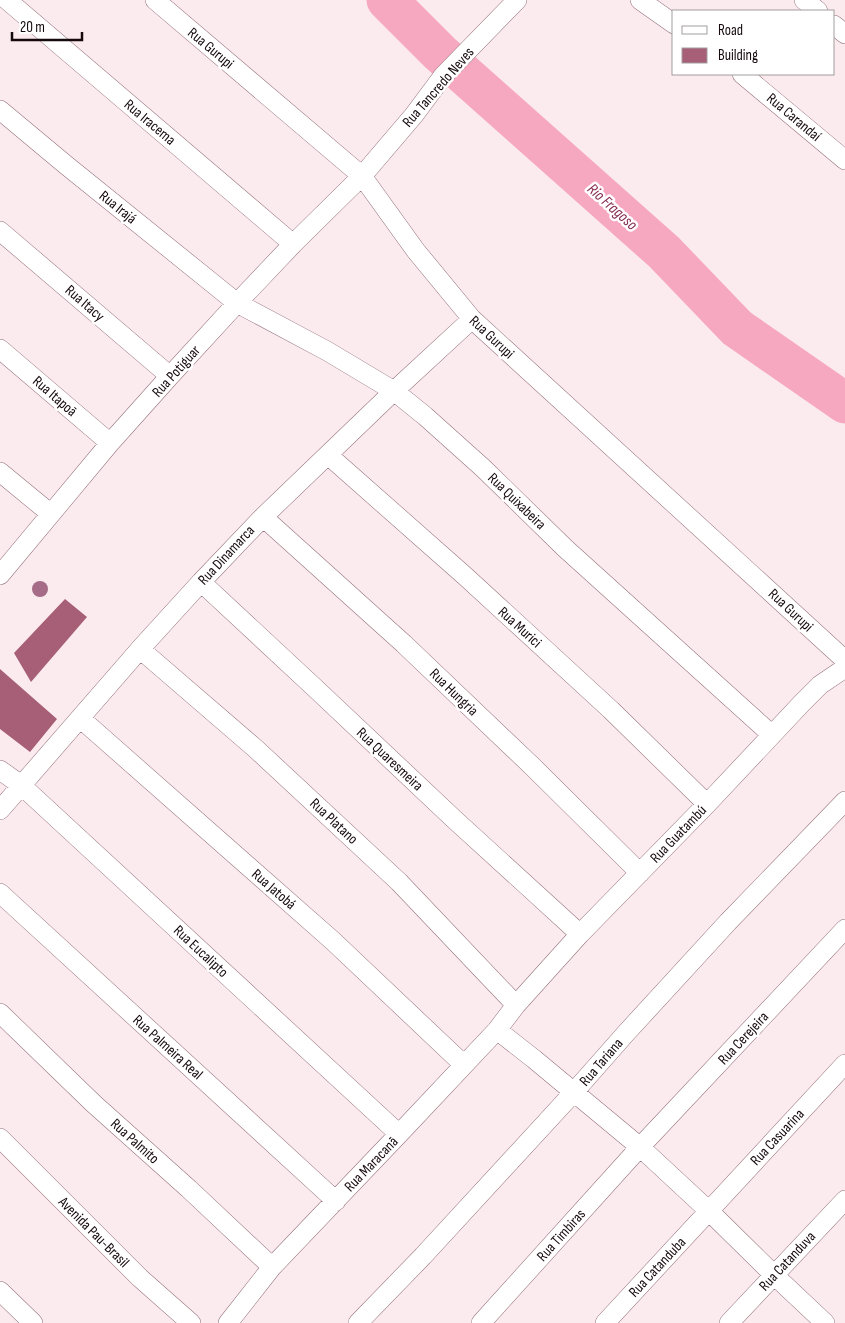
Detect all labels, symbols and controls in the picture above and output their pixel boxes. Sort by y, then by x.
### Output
scale bar [12,10,82,42]
legend [672,10,835,75]
text: 20 m [20,18,45,37]
text: Road [718,21,743,40]
street label: Rua Gurupi [184,24,238,73]
street label: Rua Tancredo Neves [398,43,478,131]
text: Building [718,46,758,65]
street label: Rua Carandaí [763,89,825,146]
street label: Rua Iracema [120,95,180,150]
water label: Rio Fragoso [583,180,641,235]
street label: Rua Irajá [95,187,140,228]
street label: Rua Itacy [61,281,109,326]
street label: Rua Gurupi [465,312,518,363]
street label: Rua Potiguar [148,341,205,401]
street label: Rua Itapoã [28,372,81,421]
street label: Rua Quixabeira [483,469,550,534]
street label: Rua Dinamarca [194,521,259,589]
street label: Rua Gurupi [764,585,817,636]
street label: Rua Murici [494,603,546,652]
street label: Rua Hungria [425,665,482,720]
street label: Rua Quaresmeira [352,724,427,795]
street label: Rua Platano [306,794,362,848]
street label: Rua Guatambú [646,801,711,867]
street label: Rua Jatobá [247,865,300,914]
street label: Rua Eucalipto [169,921,232,982]
street label: Rua Cerejeira [714,1008,773,1069]
street label: Rua Palmeira Real [129,1011,207,1084]
street label: Rua Tariana [575,1034,627,1090]
street label: Rua Casuarina [746,1105,809,1170]
street label: Rua Palmito [106,1115,163,1168]
street label: Rua Maracanã [340,1133,403,1196]
street label: Avenida Pau-Brasil [53,1192,133,1272]
street label: Rua Timbiras [533,1205,590,1266]
street label: Rua Catanduva [755,1227,820,1295]
street label: Rua Catanduba [625,1233,690,1301]

